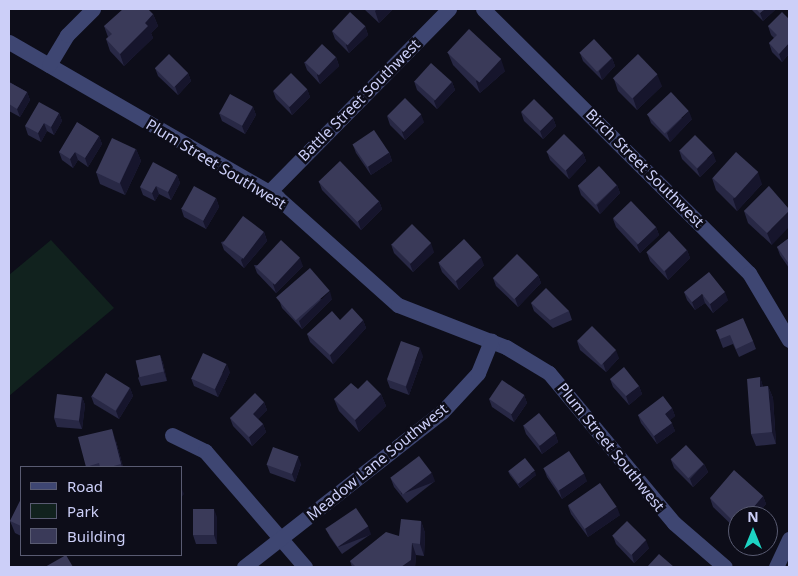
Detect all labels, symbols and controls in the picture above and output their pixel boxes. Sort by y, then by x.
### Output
street label: Battle Street Southwest [294,35,424,165]
street label: Birch Street Southwest [582,105,708,231]
street label: Plum Street Southwest [143,115,289,213]
street label: Plum Street Southwest [554,379,668,515]
street label: Meadow Lane Southwest [303,400,451,524]
legend [20,466,182,556]
text: Road [67,476,103,496]
text: Park [67,501,99,521]
north arrow [728,506,778,556]
text: N [747,507,759,526]
text: Building [67,526,125,546]

